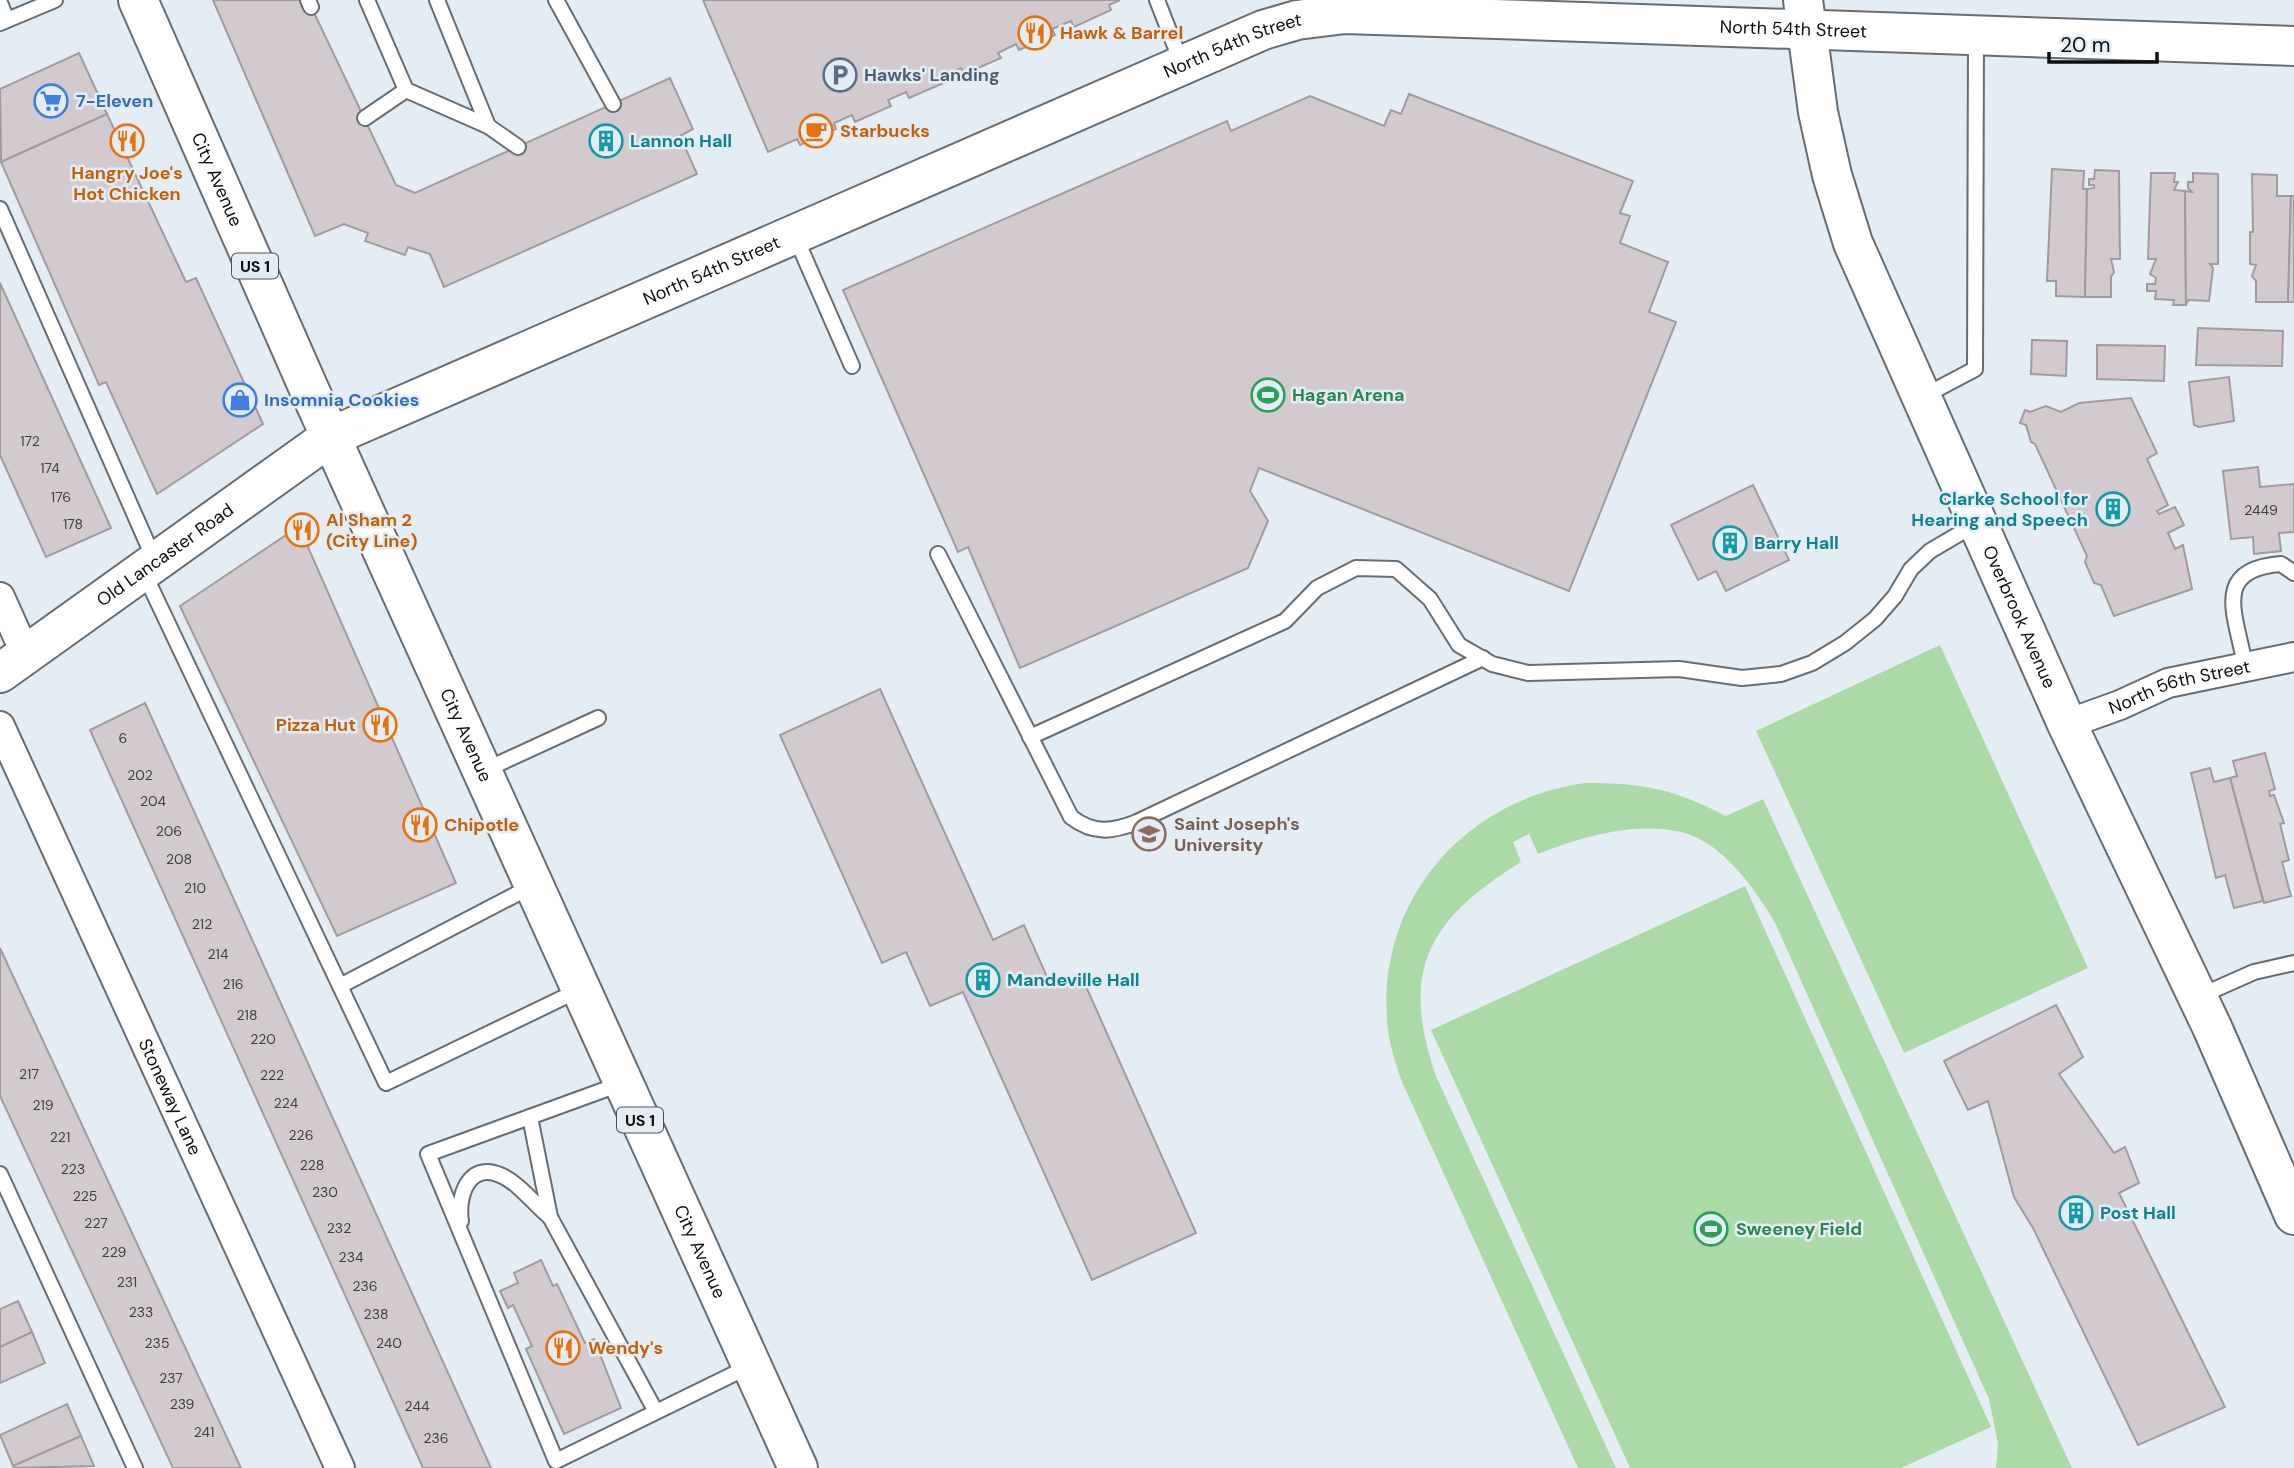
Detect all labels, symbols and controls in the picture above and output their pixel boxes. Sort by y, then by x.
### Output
street label: North 54th Street [1160,8,1303,84]
restaurant icon: Hawk & Barrel [1016,14,1054,52]
street label: North 54th Street [1719,15,1867,44]
place label: Hawk & Barrel [1060,21,1183,45]
scale bar [2049,21,2158,65]
text: 20 m [2060,31,2111,59]
parking icon: Hawks' Landing [821,56,859,94]
place label: Hawks' Landing [864,63,1000,87]
supermarket icon: 7-Eleven [32,82,70,120]
place label: 7-Eleven [76,89,153,113]
cafe icon: Starbucks [797,112,835,150]
place label: Starbucks [840,119,930,143]
restaurant icon: Hangry Joe's Hot Chicken [108,122,146,160]
building icon: Lannon Hall [587,122,625,160]
street label: City Avenue [186,129,248,230]
place label: Lannon Hall [630,129,732,153]
place label: Hangry Joe's Hot Chicken [71,161,183,206]
street label: North 54th Street [639,230,784,311]
road number: US 1 [232,254,278,278]
sports icon: Hagan Arena [1249,376,1287,414]
shop icon: Insomnia Cookies [221,381,259,419]
place label: Hagan Arena [1292,383,1404,407]
place label: Insomnia Cookies [264,388,419,412]
house number: 172 [20,432,40,450]
house number: 174 [40,459,60,477]
place label: Clarke School for Hearing and Speech [1911,487,2088,532]
house number: 176 [51,488,71,506]
building icon: Clarke School for Hearing and Speech [2094,490,2132,528]
street label: Old Lancaster Road [92,498,238,612]
house number: 2449 [2244,501,2278,519]
place label: Al Sham 2 (City Line) [326,508,418,553]
restaurant icon: Al Sham 2 (City Line) [283,511,321,549]
house number: 178 [63,515,83,533]
building icon: Barry Hall [1711,524,1749,562]
place label: Barry Hall [1754,531,1839,555]
street label: Overbrook Avenue [1977,542,2062,692]
street label: North 56th Street [2105,654,2252,720]
street label: City Avenue [434,685,498,786]
restaurant icon: Pizza Hut [361,706,399,744]
place label: Pizza Hut [276,713,356,737]
house number: 6 [119,729,127,747]
house number: 202 [127,766,153,784]
house number: 204 [140,792,166,810]
restaurant icon: Chipotle [401,806,439,844]
place label: Saint Joseph's University [1174,812,1300,857]
place label: Chipotle [444,813,519,837]
school or university icon: Saint Joseph's University [1130,815,1168,853]
house number: 206 [156,822,182,840]
house number: 208 [166,850,192,868]
house number: 210 [184,879,206,897]
house number: 212 [192,915,212,933]
house number: 214 [208,945,229,963]
building icon: Mandeville Hall [964,961,1002,999]
place label: Mandeville Hall [1007,968,1140,992]
house number: 216 [222,975,244,993]
house number: 218 [237,1006,257,1024]
house number: 220 [250,1030,276,1048]
street label: Stoneway Lane [133,1035,207,1159]
house number: 217 [19,1065,39,1083]
house number: 222 [260,1066,284,1084]
house number: 224 [274,1094,299,1112]
house number: 219 [32,1096,54,1114]
road number: US 1 [617,1108,663,1132]
house number: 226 [289,1126,313,1144]
house number: 221 [50,1128,70,1146]
house number: 228 [300,1156,324,1174]
house number: 223 [61,1160,85,1178]
house number: 230 [312,1183,338,1201]
house number: 225 [73,1187,97,1205]
building icon: Post Hall [2057,1194,2095,1232]
street label: City Avenue [668,1201,732,1302]
place label: Post Hall [2100,1201,2176,1225]
sports icon: Sweeney Field [1692,1210,1730,1248]
house number: 227 [84,1214,108,1232]
place label: Sweeney Field [1736,1217,1862,1241]
house number: 232 [327,1219,351,1237]
house number: 229 [102,1243,127,1261]
house number: 234 [339,1248,364,1266]
house number: 231 [117,1273,137,1291]
house number: 236 [352,1277,378,1295]
house number: 233 [129,1303,153,1321]
house number: 238 [364,1305,388,1323]
restaurant icon: Wendy's [544,1329,582,1367]
house number: 235 [145,1334,169,1352]
house number: 240 [376,1334,402,1352]
place label: Wendy's [588,1336,663,1360]
house number: 237 [159,1369,183,1387]
house number: 239 [170,1395,195,1413]
house number: 244 [405,1397,430,1415]
house number: 241 [194,1423,214,1441]
house number: 236 [423,1429,449,1447]

